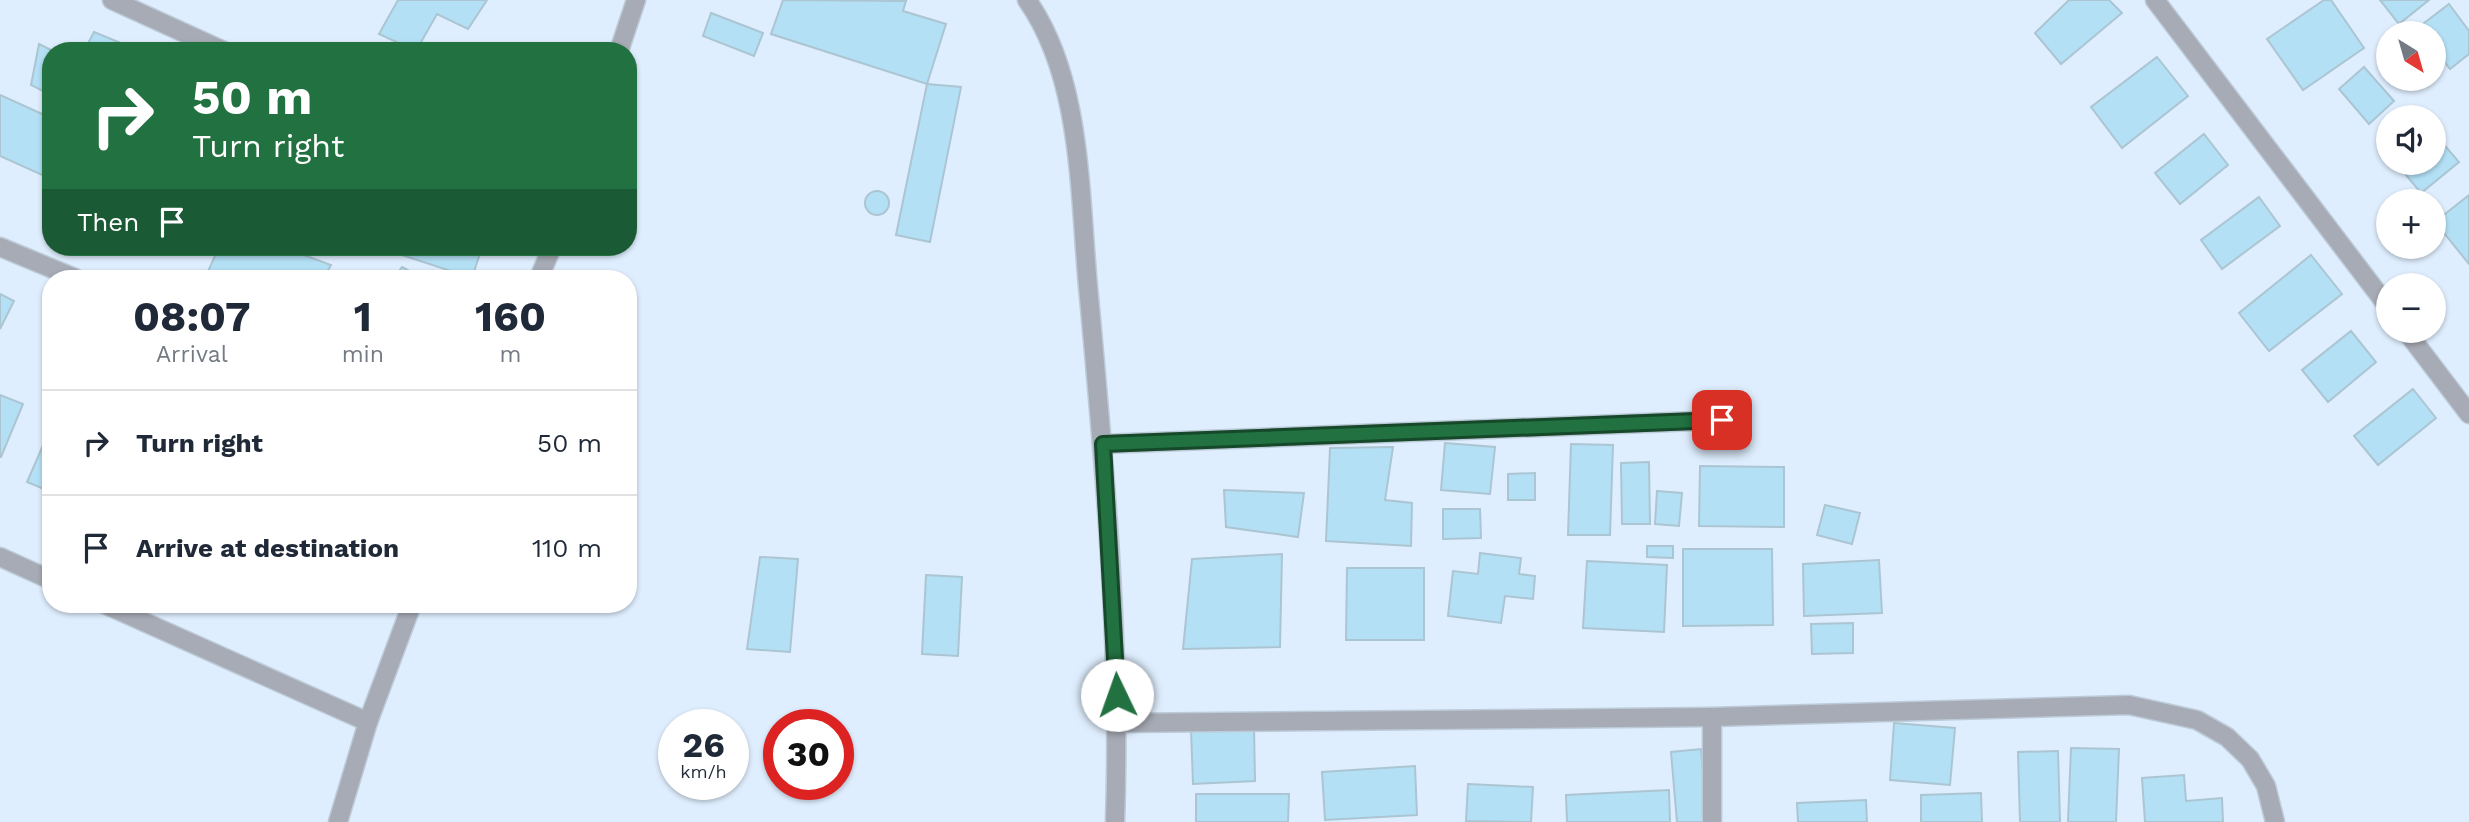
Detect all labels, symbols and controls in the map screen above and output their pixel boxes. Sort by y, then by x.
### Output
north arrow [2376,21,2446,91]
map controls [2376,21,2446,343]
text: 50 m [192,68,312,126]
icon: right [77,70,168,161]
button: sound [2376,105,2446,175]
text: Turn right [192,127,344,165]
button: + [2376,189,2446,259]
icon: arrive [153,203,191,241]
text: Then [77,207,139,237]
button: − [2376,273,2446,343]
text: 08:07 [133,292,251,341]
text: 1 [354,292,372,341]
text: 160 [475,292,546,341]
text: Arrival [156,341,228,368]
text: min [342,341,384,368]
text: m [499,341,521,368]
pin [1692,390,1752,450]
icon: arrive [1703,401,1741,439]
icon: right [77,424,115,462]
text: Turn right [136,428,263,458]
text: 50 m [537,428,602,458]
icon: arrive [77,529,115,567]
text: Arrive at destination [136,533,399,563]
text: 110 m [532,533,602,563]
position arrow [1080,658,1154,732]
speed limit sign: 30 [763,709,854,800]
text: 26 [682,724,725,766]
text: km/h [680,761,727,782]

